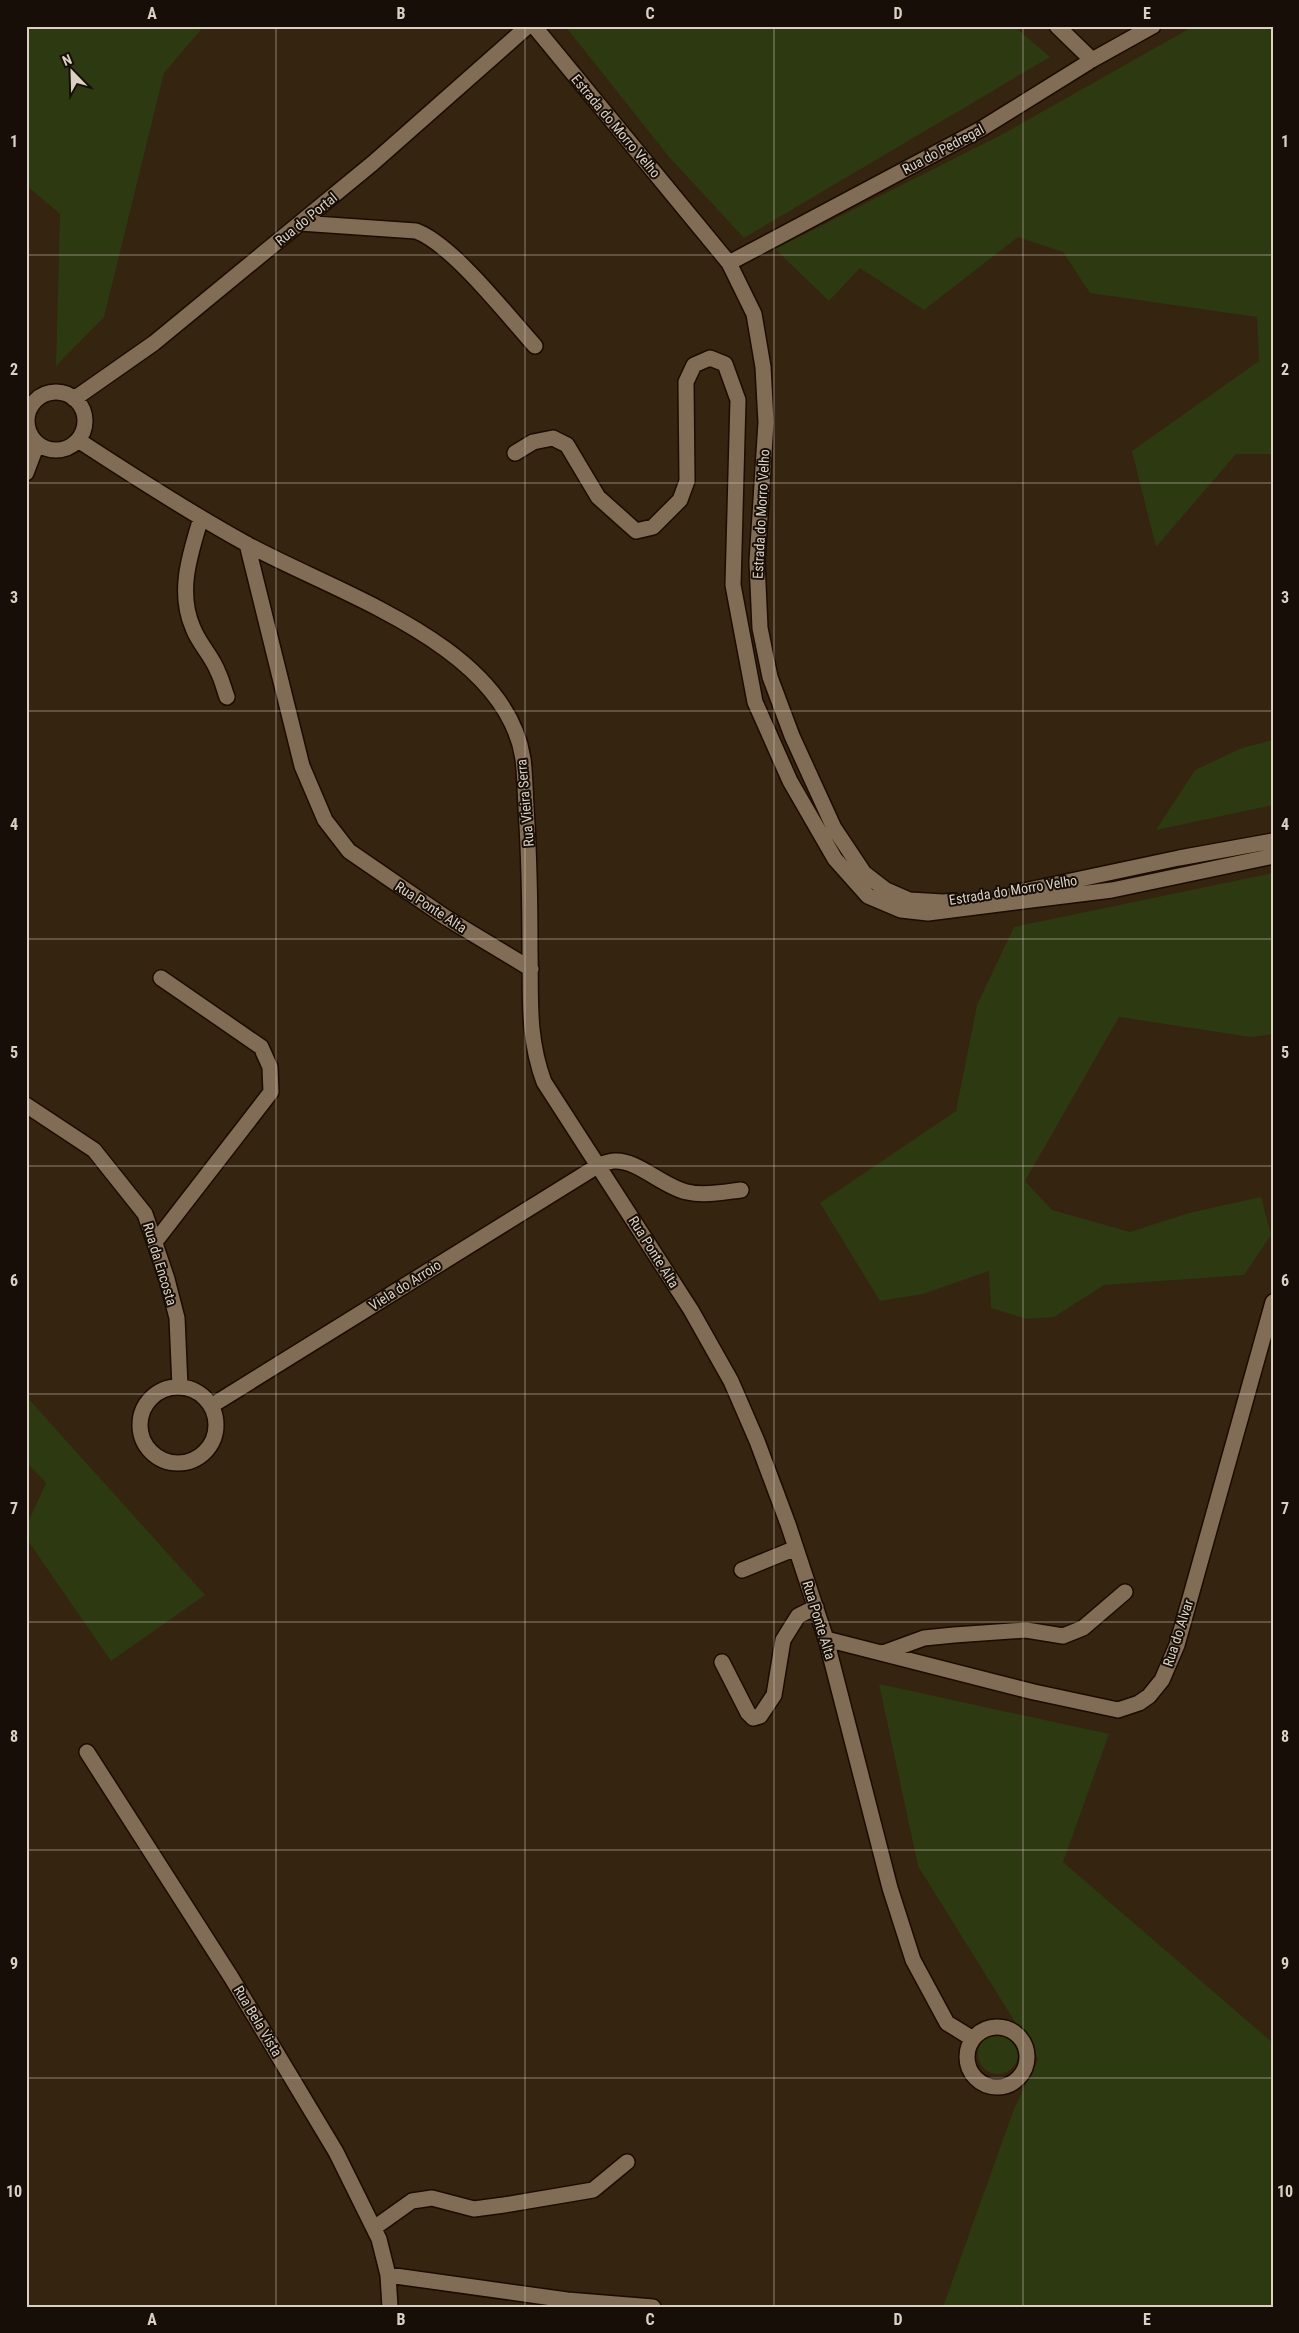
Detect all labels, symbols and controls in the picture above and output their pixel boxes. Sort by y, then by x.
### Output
text: A [147,4,157,23]
text: B [397,4,406,23]
text: C [645,4,655,23]
text: D [893,4,903,23]
text: E [1143,4,1151,23]
north arrow [48,48,98,98]
text: N [60,51,74,69]
street label: Estrada do Morro Velho [568,71,664,181]
street label: Rua do Pedregal [900,121,986,177]
text: 1 [10,132,18,151]
text: 1 [1281,132,1289,151]
street label: Rua do Portal [272,189,340,249]
text: 2 [10,360,18,379]
text: 2 [1281,360,1289,379]
street label: Estrada do Morro Velho [750,449,772,579]
text: 3 [10,588,18,607]
text: 3 [1281,588,1289,607]
street label: Rua Vieira Serra [513,759,537,847]
text: 4 [10,815,18,834]
text: 4 [1281,815,1289,834]
street label: Estrada do Morro Velho [948,872,1078,908]
street label: Rua Ponte Alta [392,878,470,936]
text: 5 [10,1043,18,1062]
text: 5 [1281,1043,1289,1062]
street label: Rua Ponte Alta [626,1213,682,1291]
street label: Rua da Encosta [140,1221,180,1307]
street label: Viela do Arroio [366,1257,444,1313]
text: 6 [10,1271,18,1290]
text: 6 [1281,1271,1289,1290]
text: 7 [10,1499,18,1518]
text: 7 [1281,1499,1289,1518]
street label: Rua Ponte Alta [799,1579,839,1661]
street label: Rua do Alvar [1160,1598,1196,1668]
text: 8 [10,1727,18,1746]
text: 8 [1281,1727,1289,1746]
text: 9 [10,1954,18,1973]
text: 9 [1281,1954,1289,1973]
street label: Rua Bela Vista [231,1983,285,2059]
text: 10 [6,2182,22,2201]
text: 10 [1277,2182,1293,2201]
text: A [147,2310,157,2329]
text: B [397,2310,406,2329]
text: C [645,2310,655,2329]
text: D [893,2310,903,2329]
text: E [1143,2310,1151,2329]

